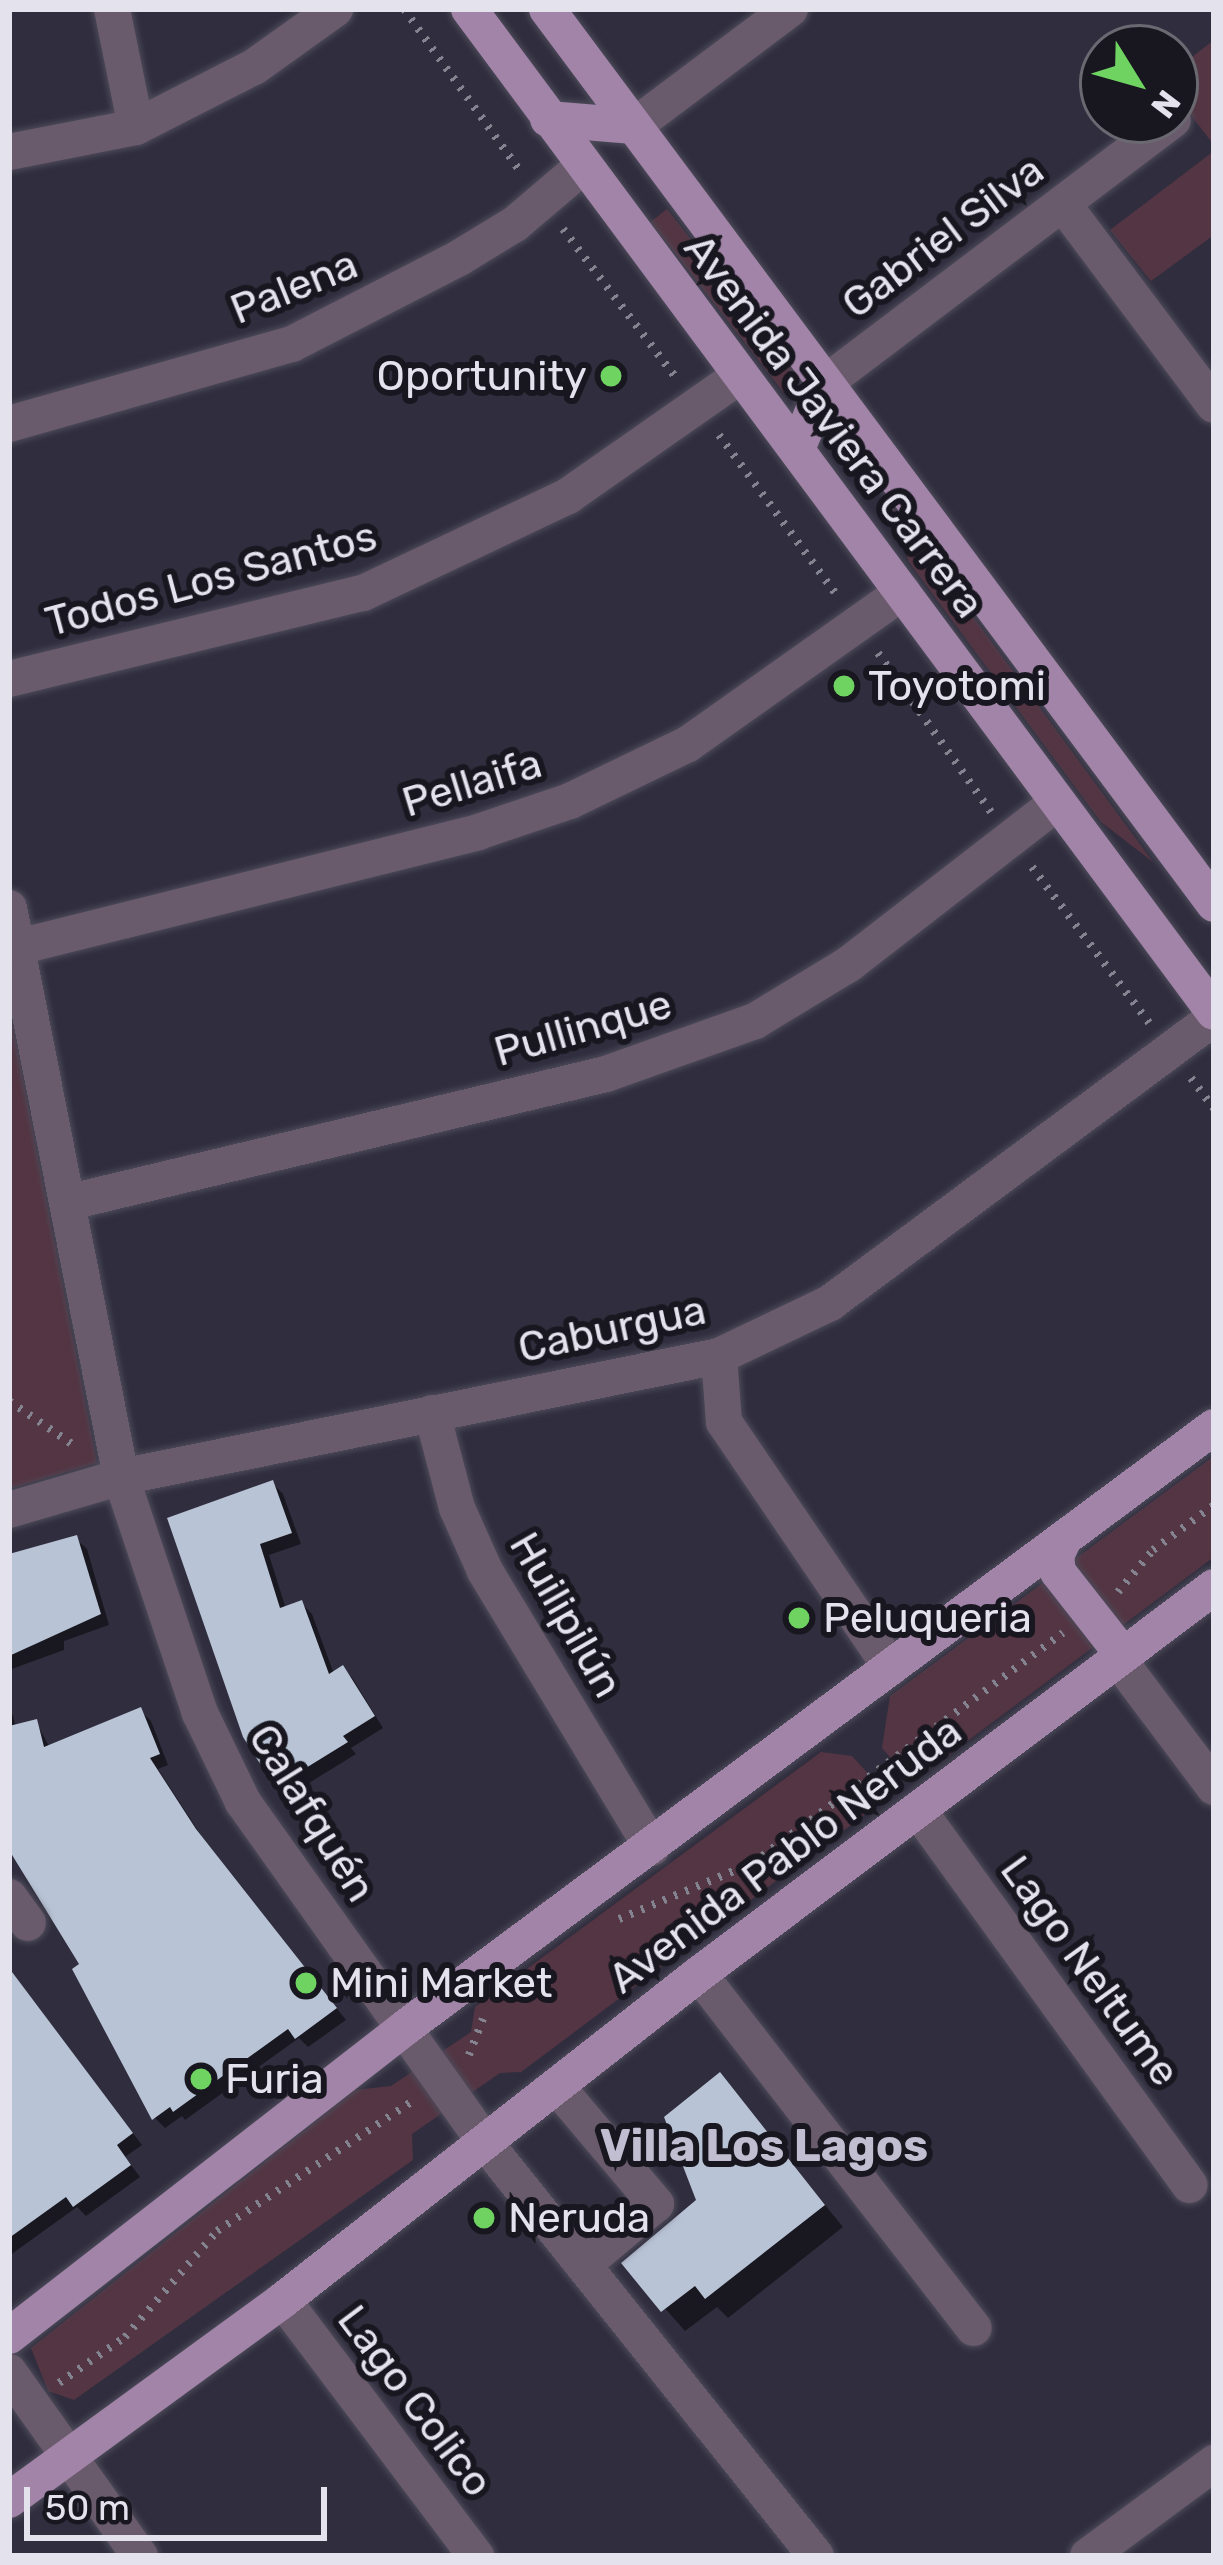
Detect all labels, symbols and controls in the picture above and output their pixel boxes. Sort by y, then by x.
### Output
north arrow [1079,24,1199,144]
text: N [1143,83,1188,125]
street label: Gabriel Silva [832,145,1054,329]
street label: Avenida Javiera Carrera [673,224,995,628]
street label: Palena [223,239,365,335]
place label: Oportunity [377,351,587,401]
marker: Oportunity [598,363,624,389]
street label: Todos Los Santos [40,511,382,647]
place label: Toyotomi [868,661,1046,711]
marker: Toyotomi [831,673,857,699]
street label: Pellaifa [396,738,548,828]
street label: Pullinque [489,979,677,1077]
street label: Caburgua [514,1285,710,1373]
street label: Huilipilún [499,1524,633,1706]
place label: Peluqueria [823,1593,1032,1643]
marker: Peluqueria [786,1605,812,1631]
street label: Avenida Pablo Neruda [599,1706,971,2004]
street label: Calafquén [238,1715,386,1911]
street label: Lago Neltume [990,1846,1190,2096]
place label: Mini Market [330,1958,552,2008]
marker: Mini Market [293,1970,319,1996]
place label: Furia [225,2054,324,2104]
marker: Furia [188,2066,214,2092]
district label: Villa Los Lagos [600,2119,928,2173]
place label: Neruda [508,2193,650,2243]
marker: Neruda [471,2205,497,2231]
street label: Lago Colico [327,2296,503,2506]
scale bar [30,2463,333,2537]
text: 50 m [45,2486,130,2529]

